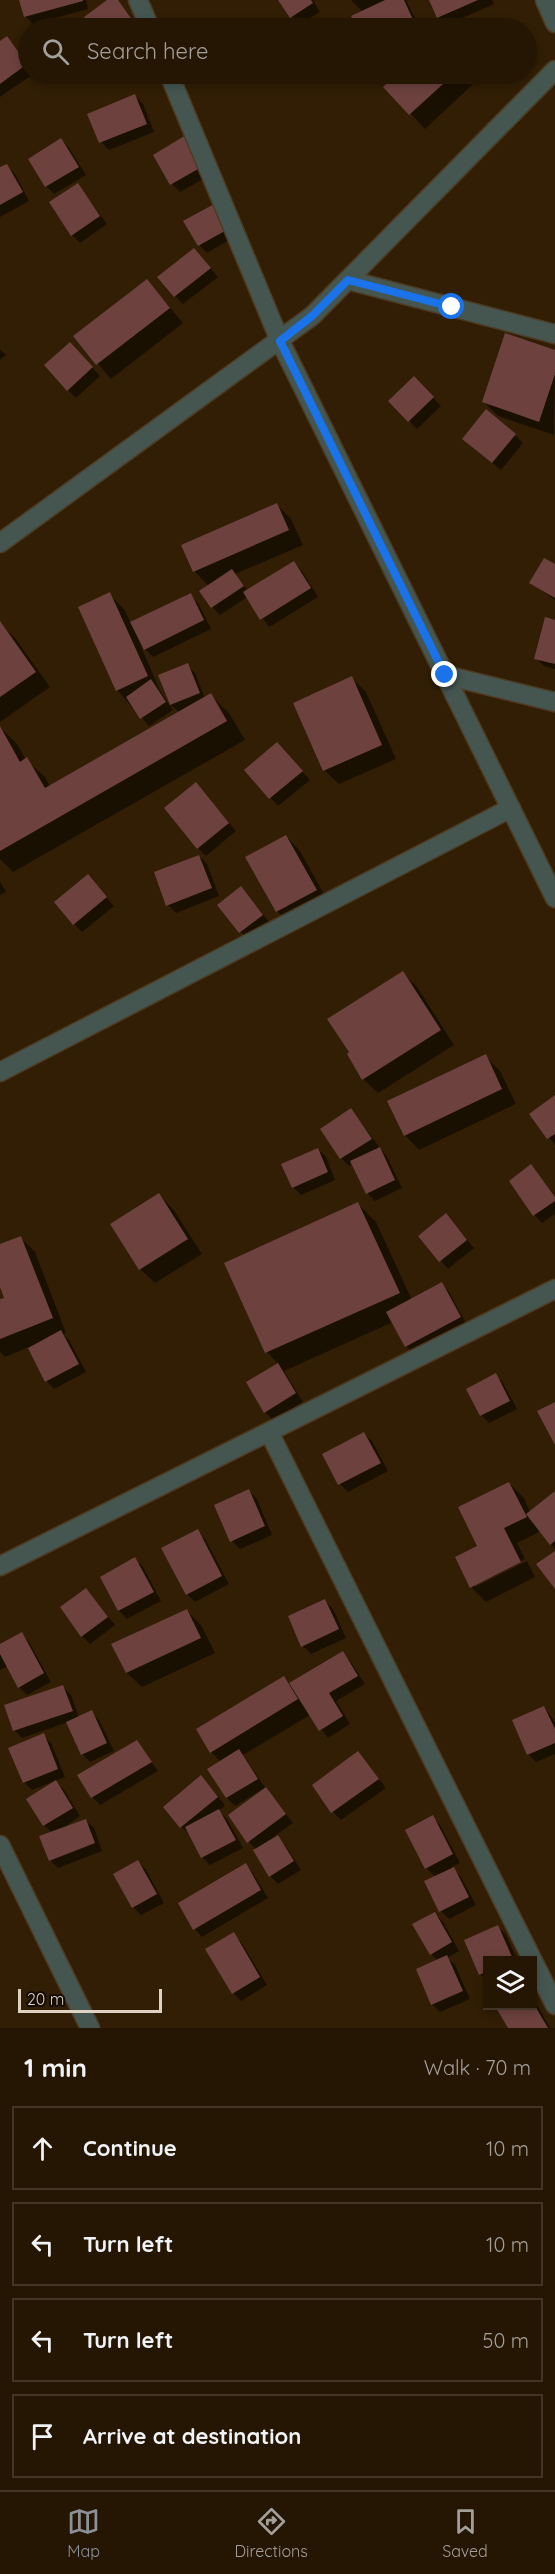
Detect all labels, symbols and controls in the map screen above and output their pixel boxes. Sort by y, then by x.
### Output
search box [18,18,537,84]
icon: search [39,35,72,68]
text: Search here [87,37,208,65]
route start [438,293,464,319]
route end [431,661,457,687]
map controls [483,1956,537,2010]
button: layers [483,1956,537,2010]
scale bar [18,1986,162,2014]
text: 20 m [27,1989,64,2009]
text: 1 min [24,2051,87,2084]
text: Walk · 70 m [424,2055,531,2080]
icon: ahead [26,2132,59,2165]
text: Continue [83,2134,177,2162]
text: 10 m [486,2136,529,2161]
icon: left [26,2228,59,2261]
text: Turn left [83,2230,173,2258]
text: 10 m [486,2232,529,2257]
icon: left [26,2324,59,2357]
text: Turn left [83,2326,173,2354]
text: 50 m [483,2328,529,2353]
icon: arrive [26,2420,59,2453]
text: Arrive at destination [83,2422,301,2450]
tab: Map [67,2505,100,2561]
tab: Directions [235,2505,308,2561]
tab: Saved [442,2505,488,2561]

